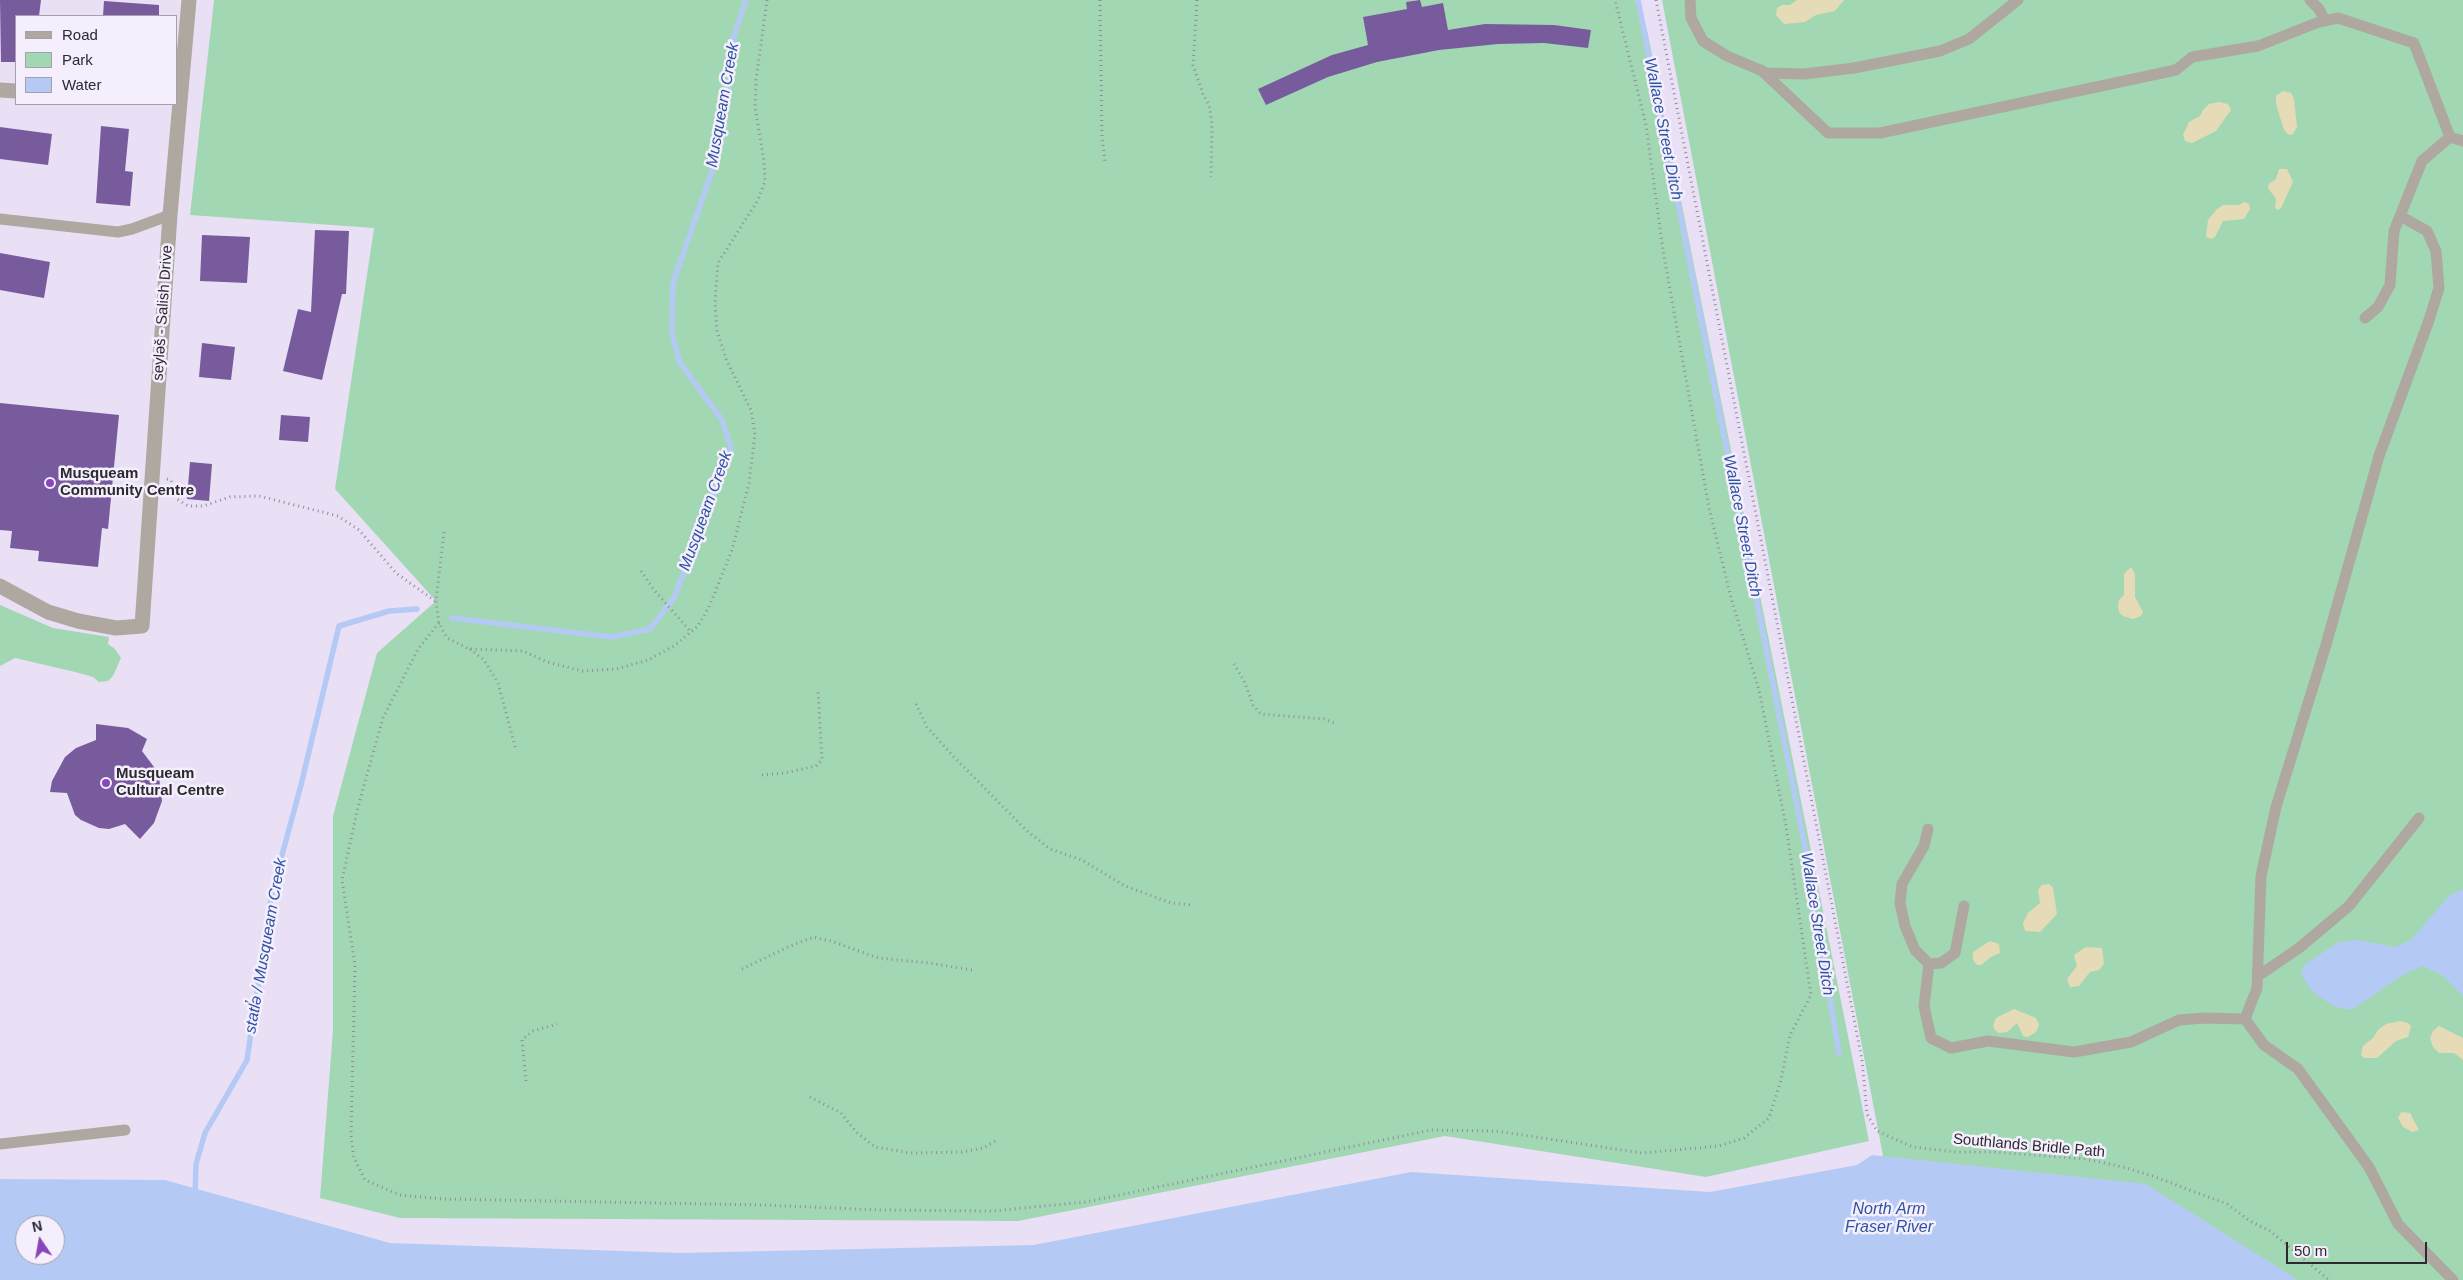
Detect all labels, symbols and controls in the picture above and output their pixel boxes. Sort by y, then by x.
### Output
legend [15,15,178,105]
text: Road [62,26,98,43]
water label: Musqueam Creek [703,41,743,169]
text: Park [62,51,93,68]
water label: Wallace Street Ditch [1640,56,1686,202]
text: Water [62,76,101,93]
street label: seyləš - Salish Drive [149,245,177,381]
water label: Musqueam Creek [675,448,737,574]
water label: Wallace Street Ditch [1719,453,1765,599]
place label: Musqueam Community Centre [60,465,194,500]
marker: Musqueam Community Centre [44,477,56,489]
place label: Musqueam Cultural Centre [116,765,224,800]
marker: Musqueam Cultural Centre [100,777,112,789]
water label: Wallace Street Ditch [1796,851,1838,997]
water label: statl̕ə / Musqueam Creek [241,857,291,1035]
street label: Southlands Bridle Path [1952,1130,2106,1162]
water label: North Arm Fraser River [1845,1200,1933,1238]
north arrow [15,1215,65,1265]
text: N [30,1217,44,1235]
scale bar [2288,1232,2429,1264]
text: 50 m [2294,1242,2327,1259]

